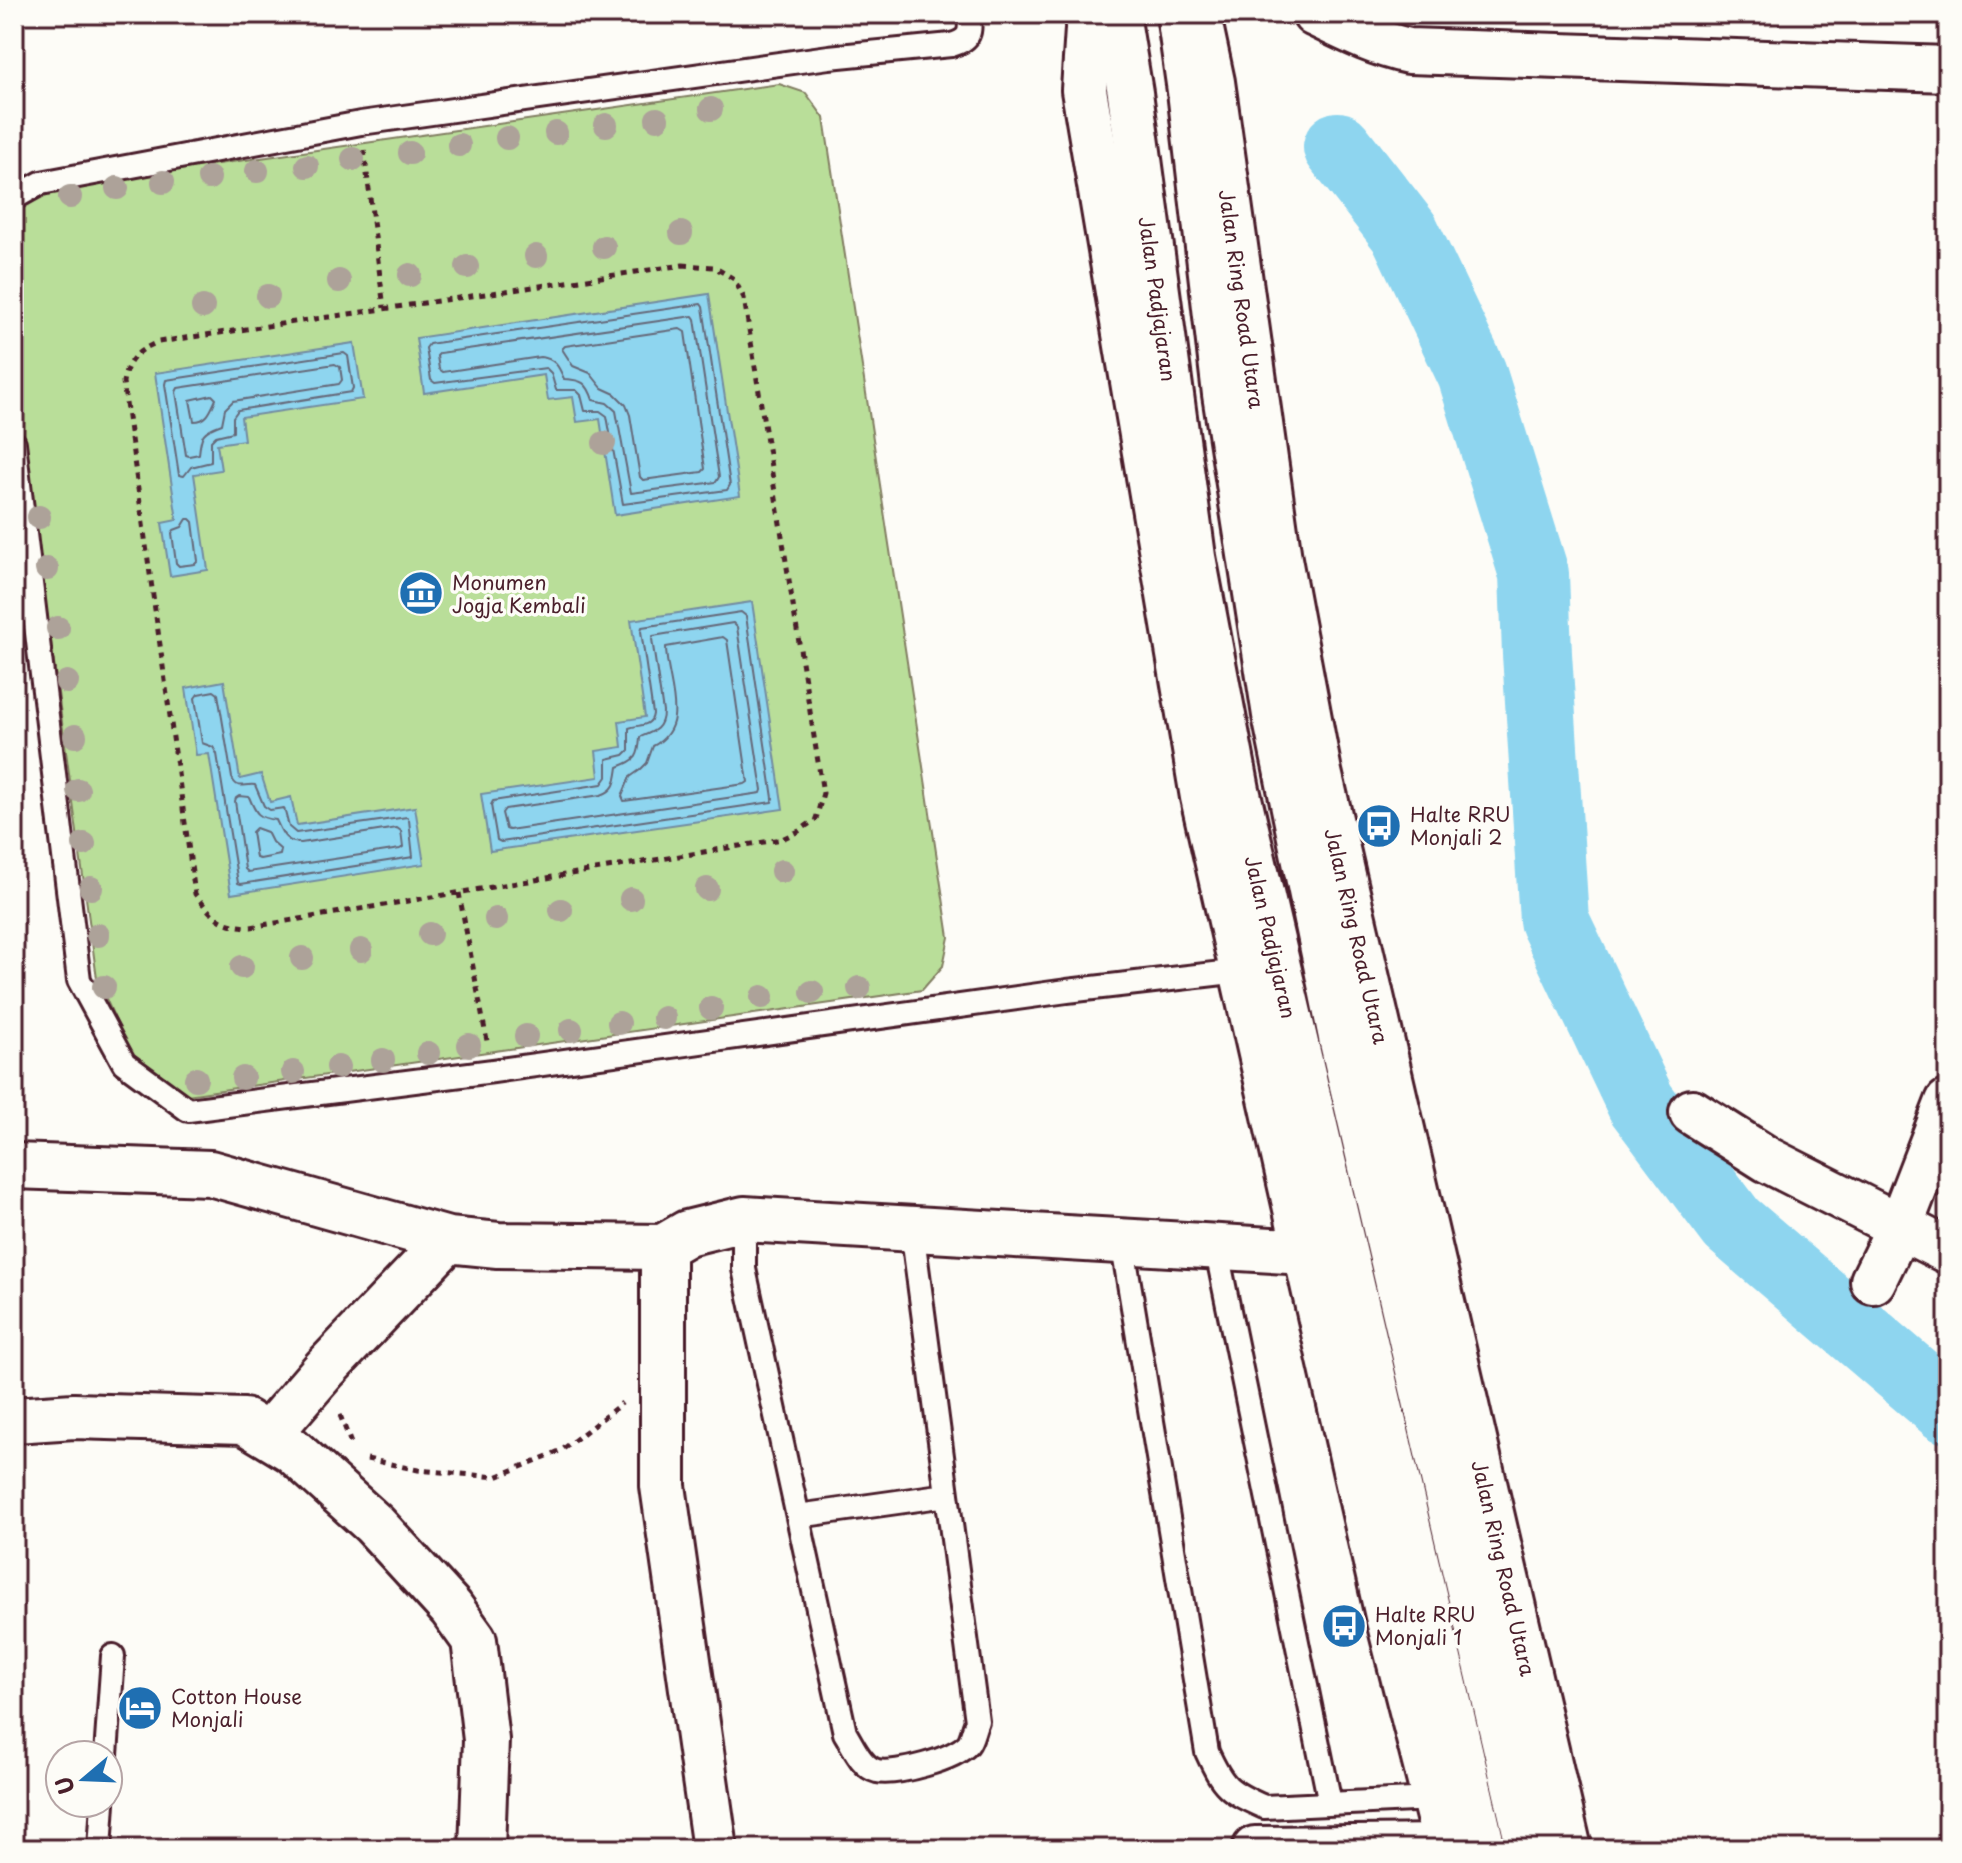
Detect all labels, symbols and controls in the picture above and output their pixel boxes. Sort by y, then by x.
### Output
street label: Jalan Ring Road Utara [1212,188,1272,411]
street label: Jalan Padjajaran [1132,215,1184,383]
place label: Monumen Jogja Kembali [452,567,586,620]
museum icon: Monumen Jogja Kembali [397,569,445,617]
place label: Halte RRU Monjali 2 [1410,799,1511,852]
bus stop icon: Halte RRU Monjali 2 [1355,802,1403,850]
street label: Jalan Ring Road Utara [1318,825,1397,1047]
street label: Jalan Padjajaran [1238,853,1304,1021]
street label: Jalan Ring Road Utara [1465,1457,1544,1679]
place label: Halte RRU Monjali 1 [1375,1599,1476,1652]
bus stop icon: Halte RRU Monjali 1 [1320,1602,1368,1650]
place label: Cotton House Monjali [171,1681,302,1734]
hotel icon: Cotton House Monjali [116,1684,164,1732]
north arrow [44,1739,124,1819]
text: U [45,1773,82,1799]

